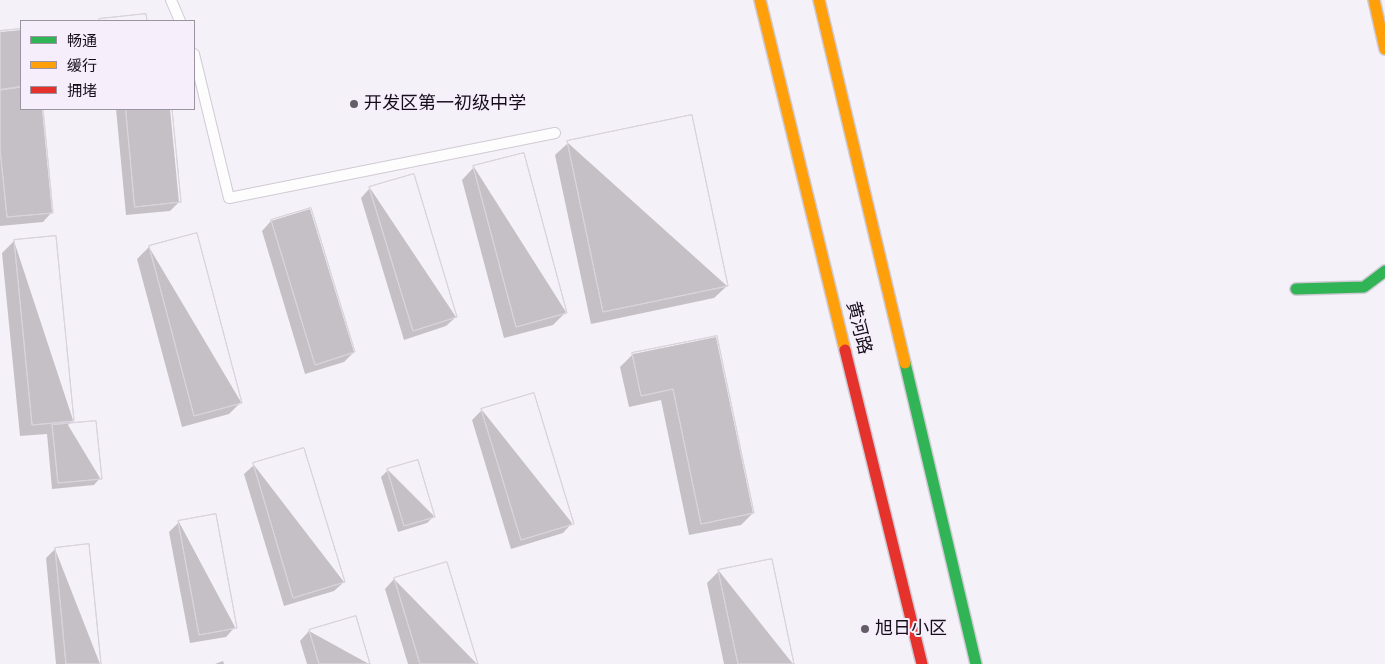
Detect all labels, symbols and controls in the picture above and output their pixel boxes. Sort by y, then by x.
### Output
legend [20,20,195,110]
text: 畅通 [67,32,97,50]
text: 缓行 [67,57,97,75]
text: 拥堵 [67,82,97,100]
place label: 开发区第一初级中学 [364,93,526,115]
marker: 开发区第一初级中学 [348,98,360,110]
street label: 黄河路 [841,299,875,357]
place label: 旭日小区 [875,618,947,640]
marker: 旭日小区 [859,623,871,635]

